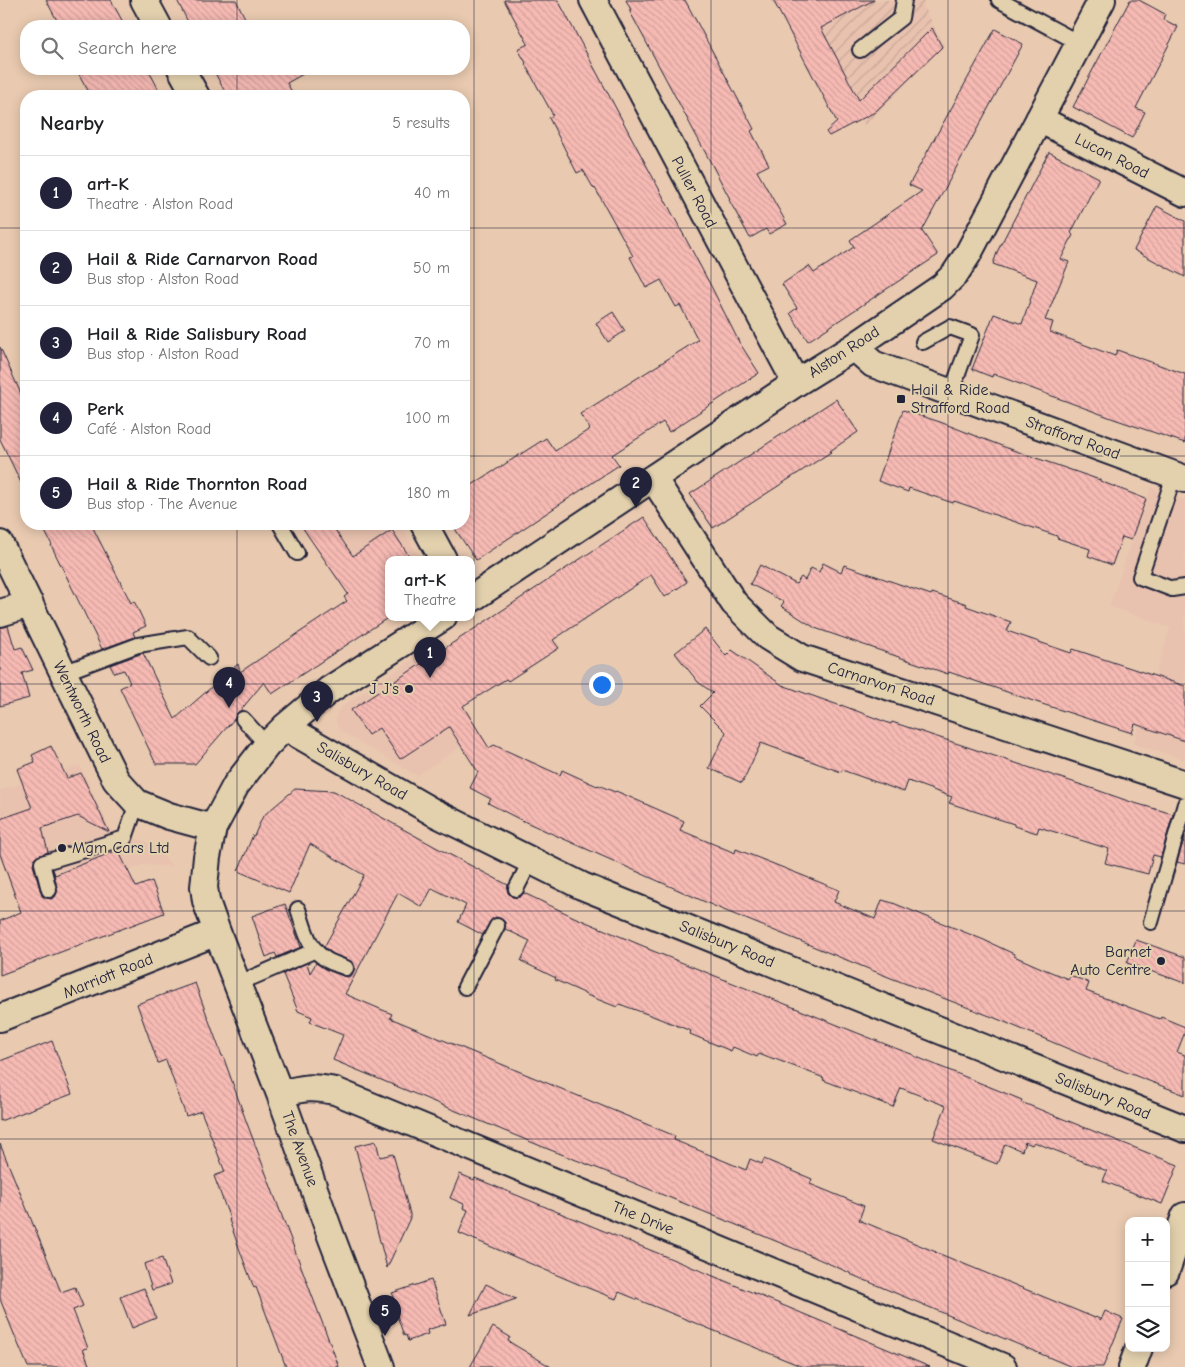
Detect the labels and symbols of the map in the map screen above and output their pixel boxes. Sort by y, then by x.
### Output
street label: Lucan Road [1072,130,1152,182]
street label: Puller Road [668,153,720,231]
street label: Alston Road [805,322,883,382]
place label: Hail & Ride Strafford Road [911,381,1010,417]
marker: Hail & Ride Strafford Road [895,393,907,405]
street label: Strafford Road [1023,413,1123,463]
pin: 2 [620,467,652,508]
pin: 1 [414,637,446,678]
street label: Wentworth Road [49,658,115,766]
street label: Carnarvon Road [825,658,937,710]
pin: 4 [213,667,245,708]
your location [589,672,615,698]
place label: J J's [369,680,399,698]
pin: 3 [301,681,333,722]
marker: J J's [403,683,415,695]
street label: Salisbury Road [314,738,410,804]
place label: Mgm Cars Ltd [72,839,170,857]
marker: Mgm Cars Ltd [56,842,68,854]
street label: Salisbury Road [677,917,777,971]
place label: Barnet Auto Centre [1070,943,1151,979]
street label: Marriott Road [60,950,156,1002]
marker: Barnet Auto Centre [1155,955,1167,967]
street label: Salisbury Road [1053,1069,1153,1123]
street label: The Avenue [278,1109,322,1189]
street label: The Drive [610,1198,676,1238]
pin: 5 [369,1295,401,1336]

